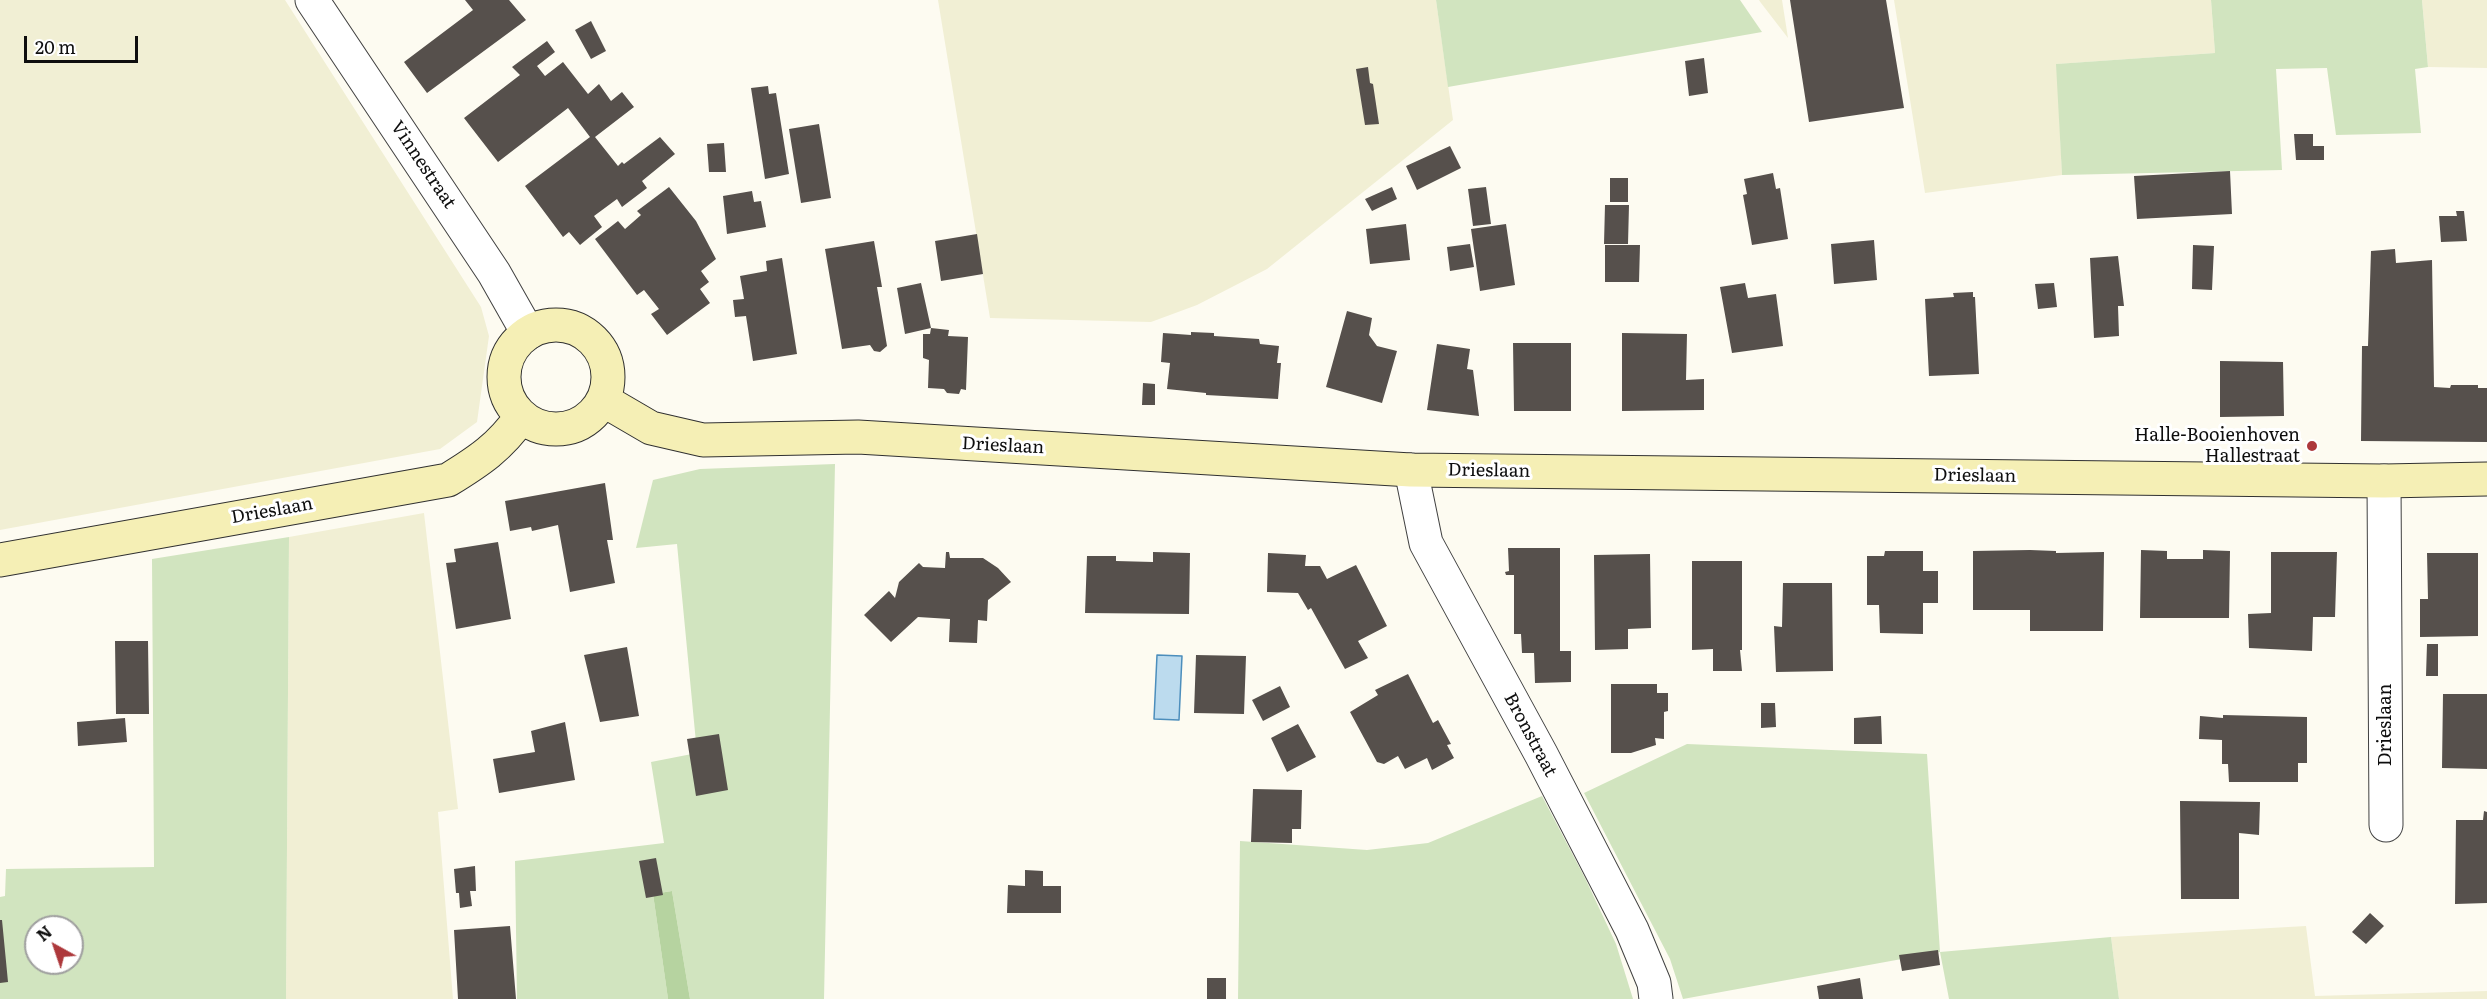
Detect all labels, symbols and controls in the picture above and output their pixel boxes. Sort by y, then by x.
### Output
scale bar [27,24,141,62]
text: 20 m [35,33,76,60]
street label: Vinnestraat [386,117,460,213]
place label: Halle-Booienhoven Hallestraat [2134,425,2300,468]
street label: Drieslaan [961,433,1045,459]
marker: Halle-Booienhoven Hallestraat [2305,439,2319,453]
street label: Drieslaan [1447,459,1531,483]
street label: Drieslaan [1933,464,2017,488]
street label: Drieslaan [229,493,315,529]
street label: Drieslaan [2375,684,2397,766]
street label: Bronstraat [1499,689,1561,781]
north arrow [24,915,84,975]
text: N [31,919,57,946]

